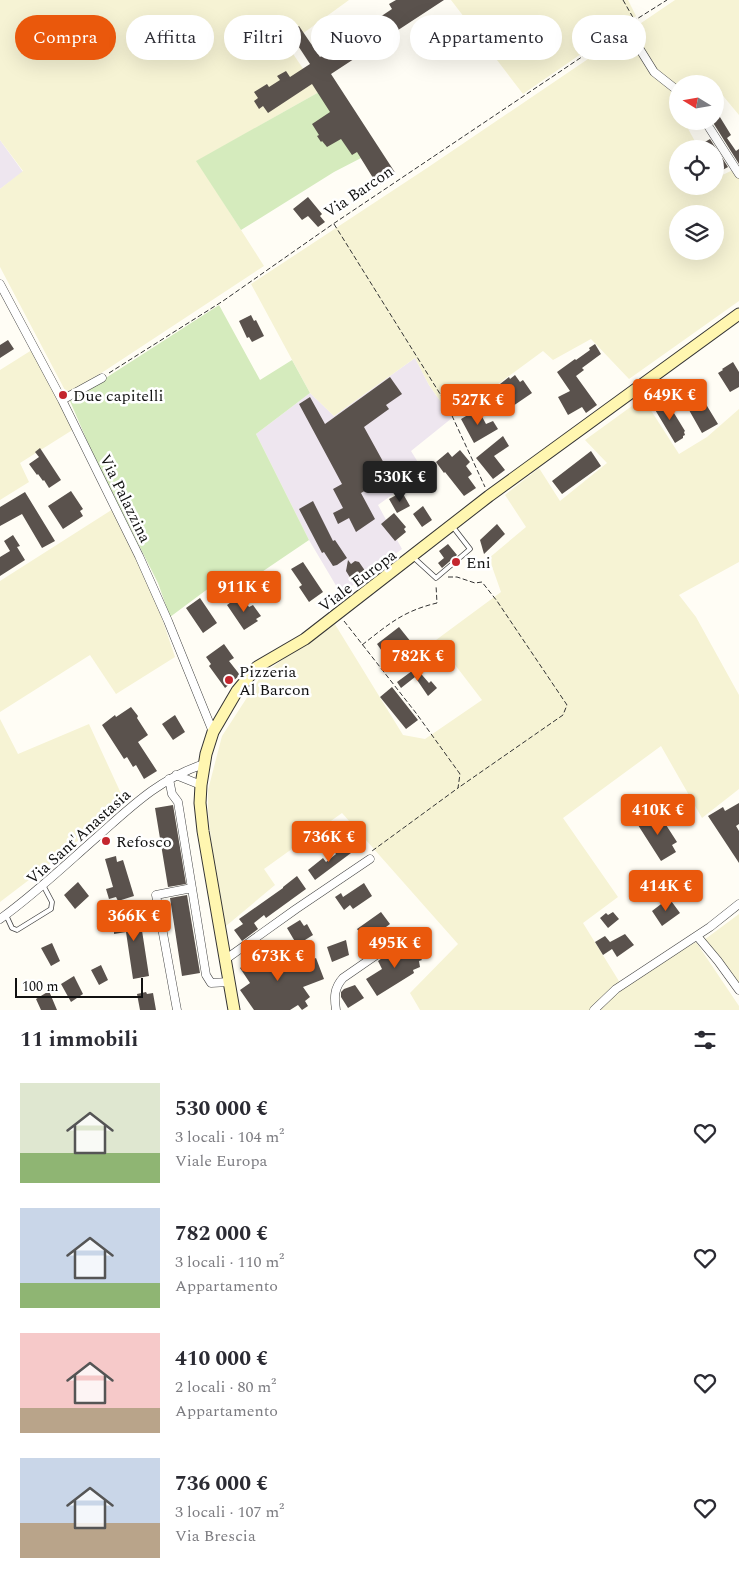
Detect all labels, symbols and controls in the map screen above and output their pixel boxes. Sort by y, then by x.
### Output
chip: Compra [15,15,116,60]
chip: Affitta [126,15,214,60]
chip: Filtri [224,15,301,60]
chip: Nuovo [311,15,400,60]
chip: Appartamento [410,15,562,60]
chip: Casa [572,15,646,60]
north arrow [669,75,724,130]
map controls [669,75,724,260]
button: locate [669,140,724,195]
street label: Via Barcon [319,160,398,224]
button: layers [669,205,724,260]
pin: 649K € [629,378,711,421]
text: 649K € [644,383,696,407]
place label: Due capitelli [73,384,164,408]
pin: 527K € [437,384,519,426]
text: 527K € [452,388,504,412]
marker: Due capitelli [57,389,69,401]
street label: Via Palazzina [93,450,157,547]
pin: 530K € [359,460,441,503]
text: 530K € [374,465,426,489]
street label: Viale Europa [313,543,402,618]
place label: Eni [466,551,491,575]
marker: Eni [450,556,462,568]
pin: 911K € [203,570,285,613]
text: 911K € [218,575,270,599]
pin: 782K € [377,640,459,682]
text: 782K € [392,644,444,668]
place label: Pizzeria Al Barcon [239,660,310,702]
marker: Pizzeria Al Barcon [223,674,235,686]
street label: Via Sant'Anastasia [21,783,136,890]
pin: 410K € [617,794,699,836]
text: 410K € [632,798,684,822]
pin: 736K € [288,820,370,863]
text: 736K € [303,825,355,849]
place label: Refosco [116,830,172,854]
marker: Refosco [100,835,112,847]
pin: 414K € [625,870,707,912]
text: 414K € [640,874,692,898]
pin: 366K € [93,900,175,942]
text: 366K € [108,904,160,928]
pin: 495K € [354,926,436,969]
text: 495K € [369,931,421,955]
pin: 673K € [237,940,319,982]
text: 673K € [252,944,304,968]
scale bar [15,975,142,998]
text: 100 m [22,976,59,997]
text: 11 immobili [20,1024,138,1056]
icon: filters [691,1026,719,1054]
text: 530 000 € [175,1093,268,1125]
icon: home [60,1103,120,1163]
icon: heart [691,1119,719,1147]
text: 3 locali · 104 m² [175,1125,284,1149]
text: Viale Europa [175,1149,267,1173]
text: 782 000 € [175,1218,268,1250]
icon: home [60,1228,120,1288]
icon: heart [691,1244,719,1272]
text: 3 locali · 110 m² [175,1250,284,1274]
text: Appartamento [175,1274,278,1298]
text: 410 000 € [175,1343,268,1375]
icon: home [60,1353,120,1413]
icon: heart [691,1369,719,1397]
text: 2 locali · 80 m² [175,1375,276,1399]
text: Appartamento [175,1399,278,1423]
text: 736 000 € [175,1468,268,1500]
icon: home [60,1478,120,1538]
icon: heart [691,1494,719,1522]
text: 3 locali · 107 m² [175,1500,284,1524]
text: Via Brescia [175,1524,256,1548]

